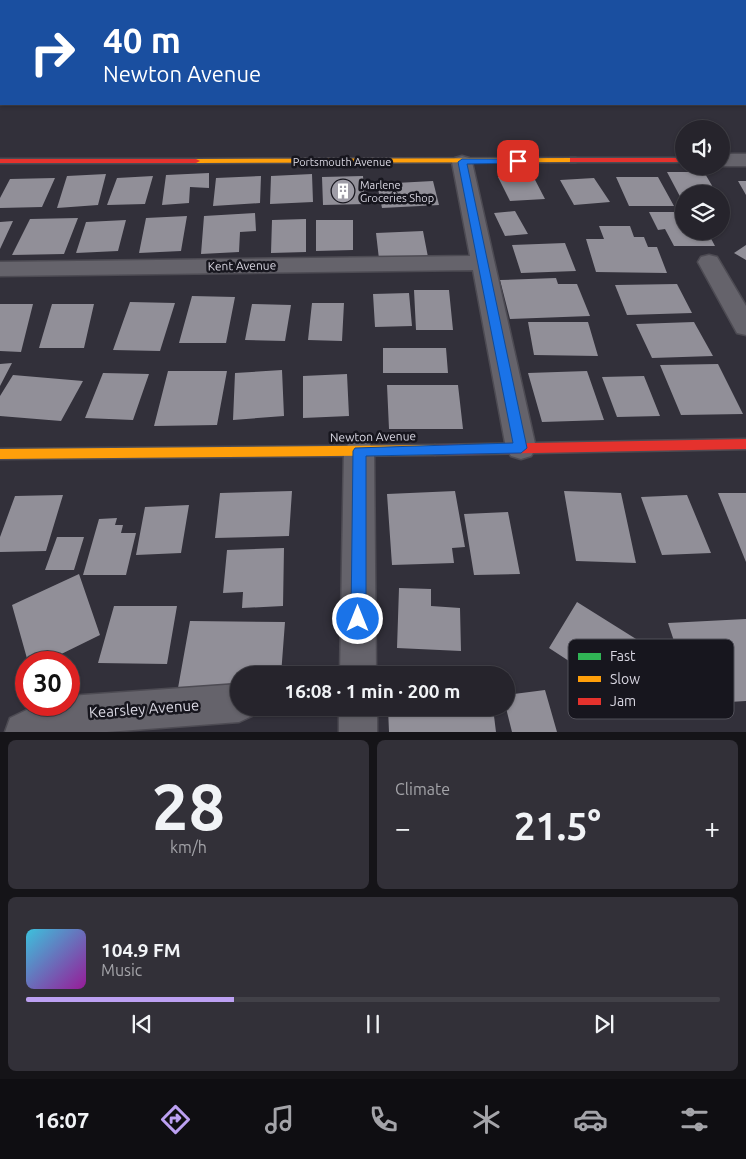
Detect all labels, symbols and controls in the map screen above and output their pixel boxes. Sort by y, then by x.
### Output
icon: right [20,20,85,85]
text: 40 m [103,20,181,60]
text: Newton Avenue [103,61,261,86]
map controls [675,120,730,240]
button: sound [675,120,730,175]
pin [497,140,539,182]
icon: arrive [504,147,532,175]
street label: Portsmouth Avenue [293,156,391,168]
building icon: Marlene Groceries Shop [330,178,356,204]
place label: Marlene Groceries Shop [360,179,434,204]
button: layers [675,185,730,240]
street label: Kent Avenue [208,258,276,273]
street label: Newton Avenue [330,429,416,444]
position arrow [331,592,383,644]
legend [568,639,734,719]
text: Fast [610,648,636,664]
speed limit sign: 30 [15,651,80,716]
text: Slow [610,671,640,687]
text: 16:08 · 1 min · 200 m [285,680,460,702]
text: Jam [610,693,636,709]
street label: Kearsley Avenue [88,696,200,721]
text: 28 [152,769,225,842]
text: Climate [395,780,450,798]
text: 21.5° [514,805,601,847]
text: − [395,812,411,843]
text: + [704,812,720,843]
text: km/h [170,838,207,856]
text: 104.9 FM [101,939,181,961]
text: Music [101,961,142,979]
icon: previous [128,1010,156,1038]
icon: pause [359,1010,387,1038]
icon: next [590,1010,618,1038]
icon: directions [158,1102,193,1137]
icon: music [262,1102,297,1137]
icon: phone [366,1102,401,1137]
icon: climate [469,1102,504,1137]
icon: car [573,1102,608,1137]
icon: filters [677,1102,712,1137]
text: 16:07 [34,1107,89,1132]

